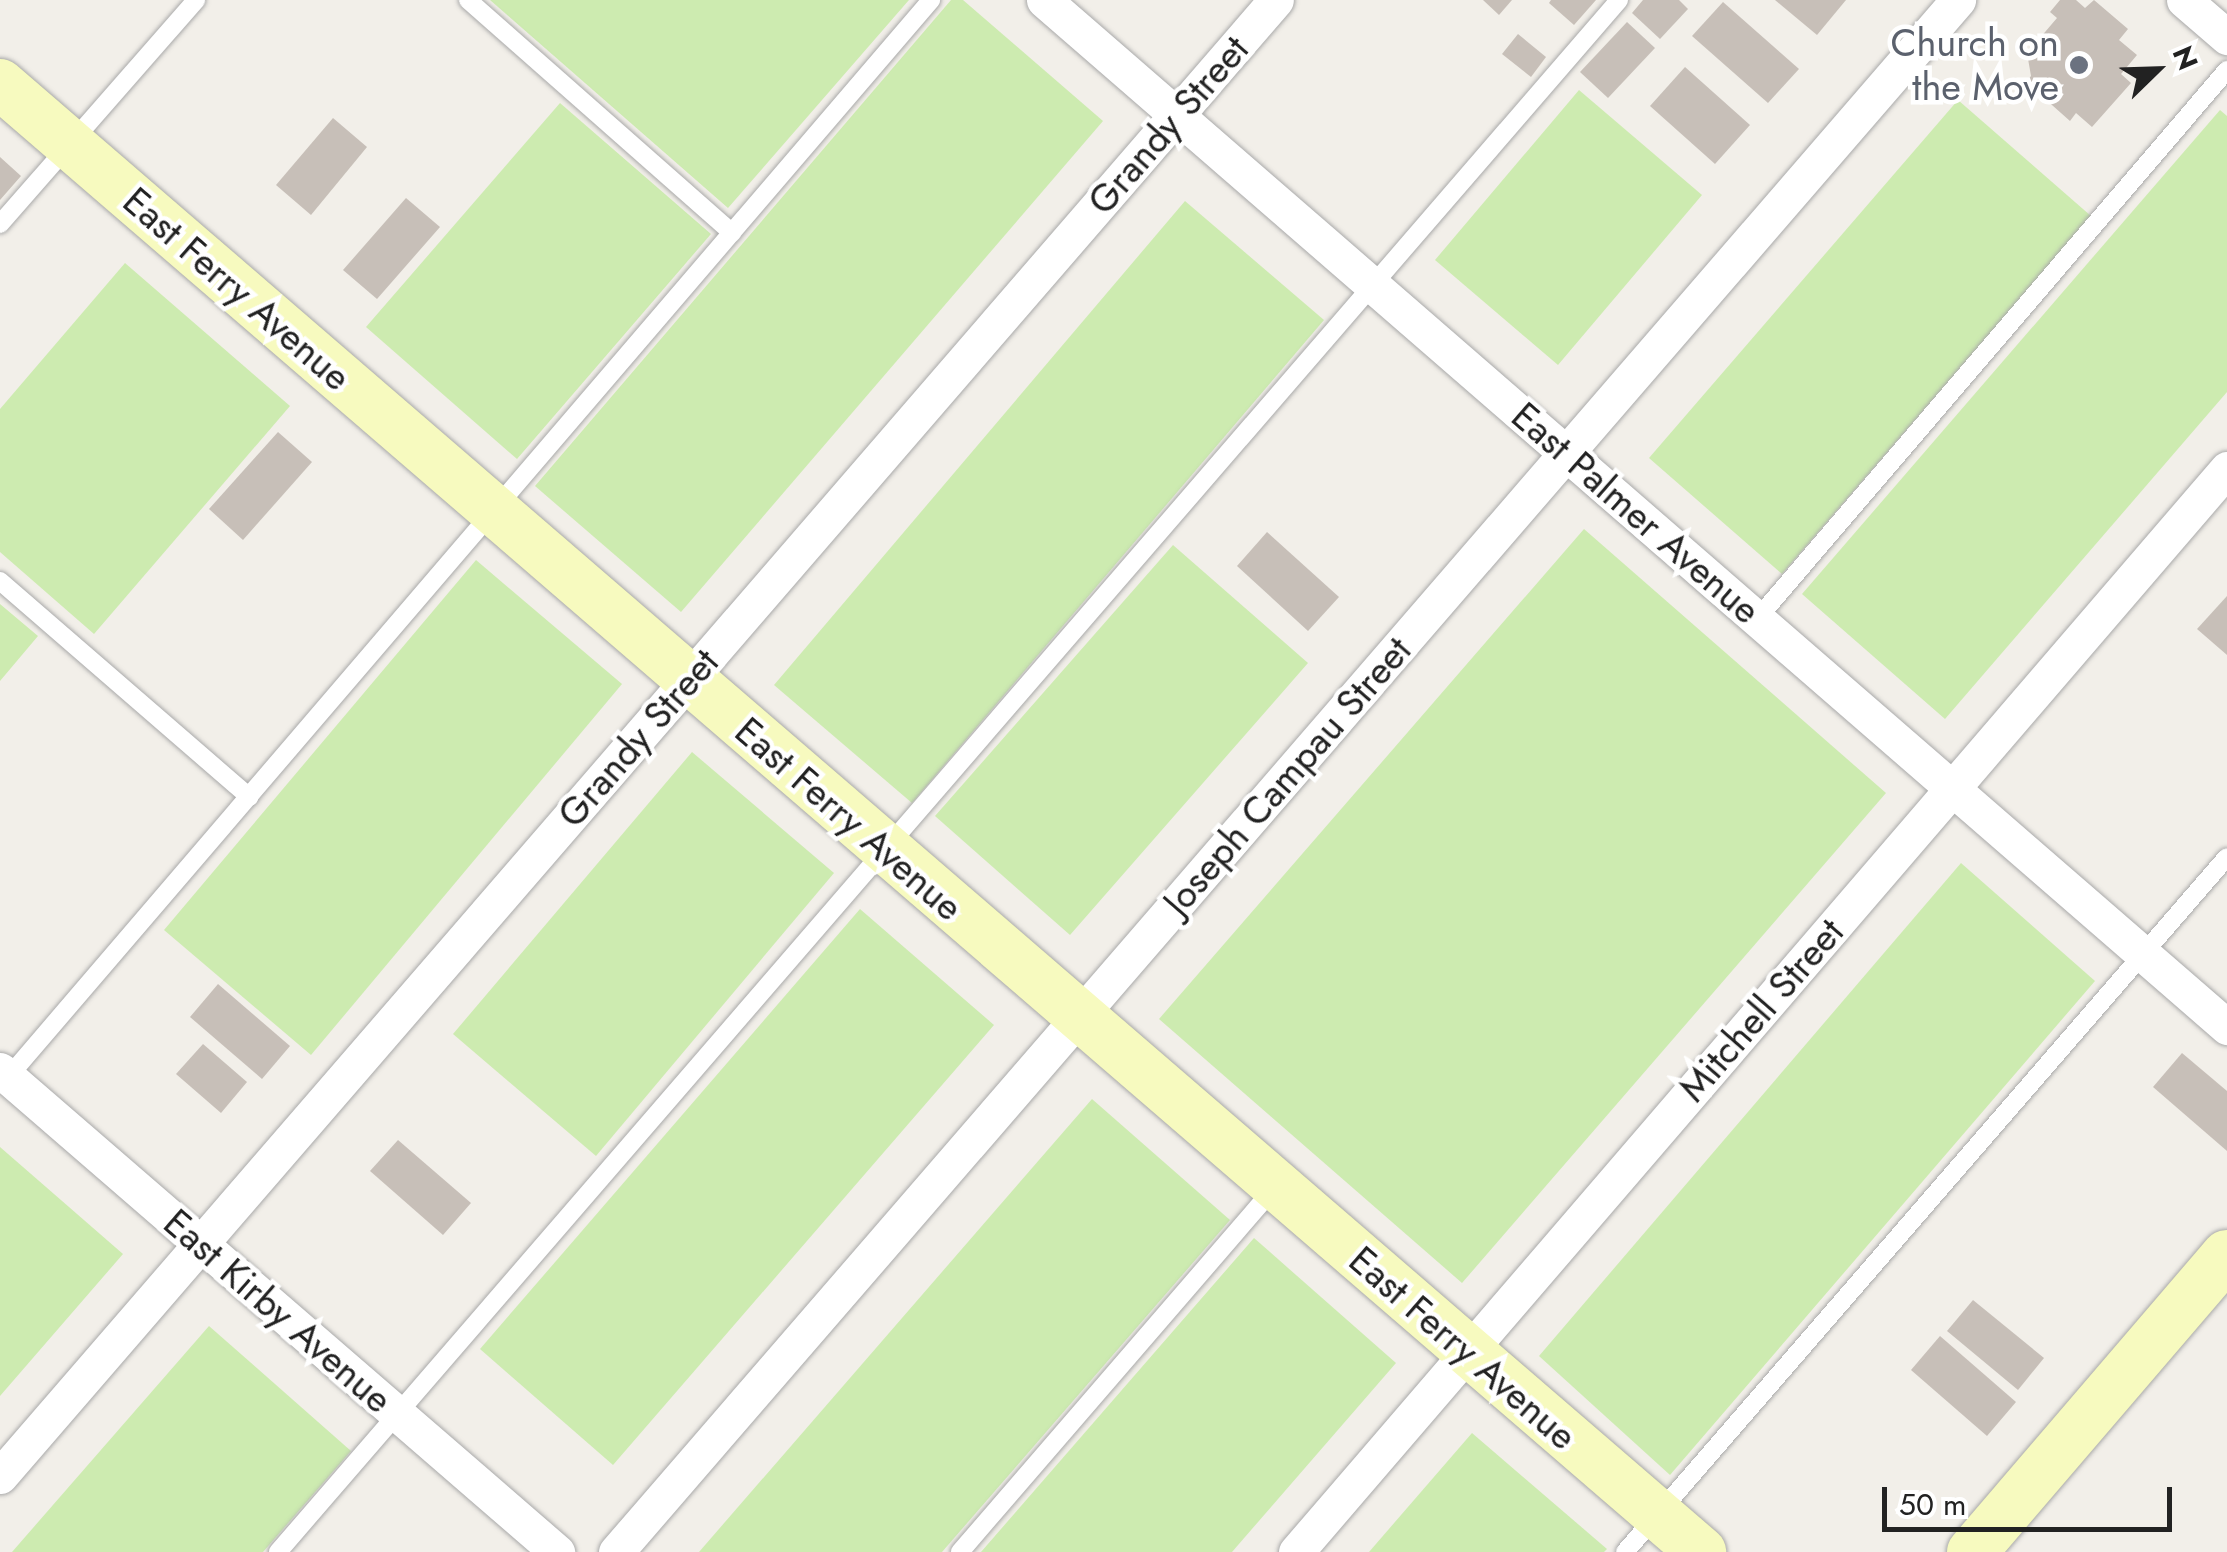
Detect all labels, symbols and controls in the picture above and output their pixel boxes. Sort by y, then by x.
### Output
place label: Church on the Move [1890,20,2059,110]
north arrow [2107,20,2207,120]
street label: Grandy Street [1078,27,1258,223]
text: N [2162,40,2208,76]
marker: Church on the Move [2068,54,2090,76]
street label: East Ferry Avenue [114,178,360,400]
street label: East Palmer Avenue [1503,393,1769,633]
street label: Joseph Campau Street [1154,628,1420,924]
street label: Grandy Street [548,640,728,836]
street label: East Ferry Avenue [726,708,972,930]
street label: Mitchell Street [1669,909,1853,1111]
street label: East Kirby Avenue [155,1200,401,1422]
street label: East Ferry Avenue [1340,1237,1586,1459]
scale bar [1887,1467,2177,1529]
text: 50 m [1899,1483,1966,1526]

